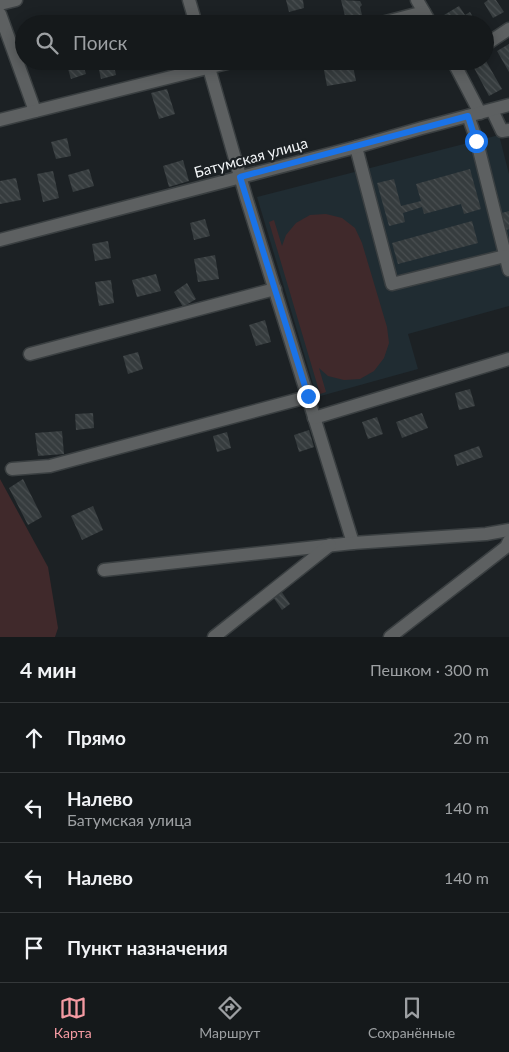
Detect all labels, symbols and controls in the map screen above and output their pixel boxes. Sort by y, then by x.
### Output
search box [15,15,494,70]
icon: search [33,29,61,57]
text: Поиск [73,31,127,54]
route start [465,130,488,153]
street label: Батумская улица [192,133,310,181]
route end [297,385,320,408]
text: 4 мин [20,657,77,682]
text: Пешком · 300 m [370,660,489,679]
icon: ahead [20,724,48,752]
text: Прямо [67,726,126,749]
text: 20 m [453,728,489,747]
text: Налево [67,787,133,810]
icon: left [20,794,48,822]
text: 140 m [444,798,489,817]
text: Батумская улица [67,810,192,829]
icon: left [20,864,48,892]
text: Налево [67,866,133,889]
text: 140 m [444,868,489,887]
icon: arrive [20,934,48,962]
text: Пункт назначения [67,936,228,959]
tab: Карта [54,994,92,1041]
tab: Маршрут [199,994,260,1041]
tab: Сохранённые [368,994,455,1041]

